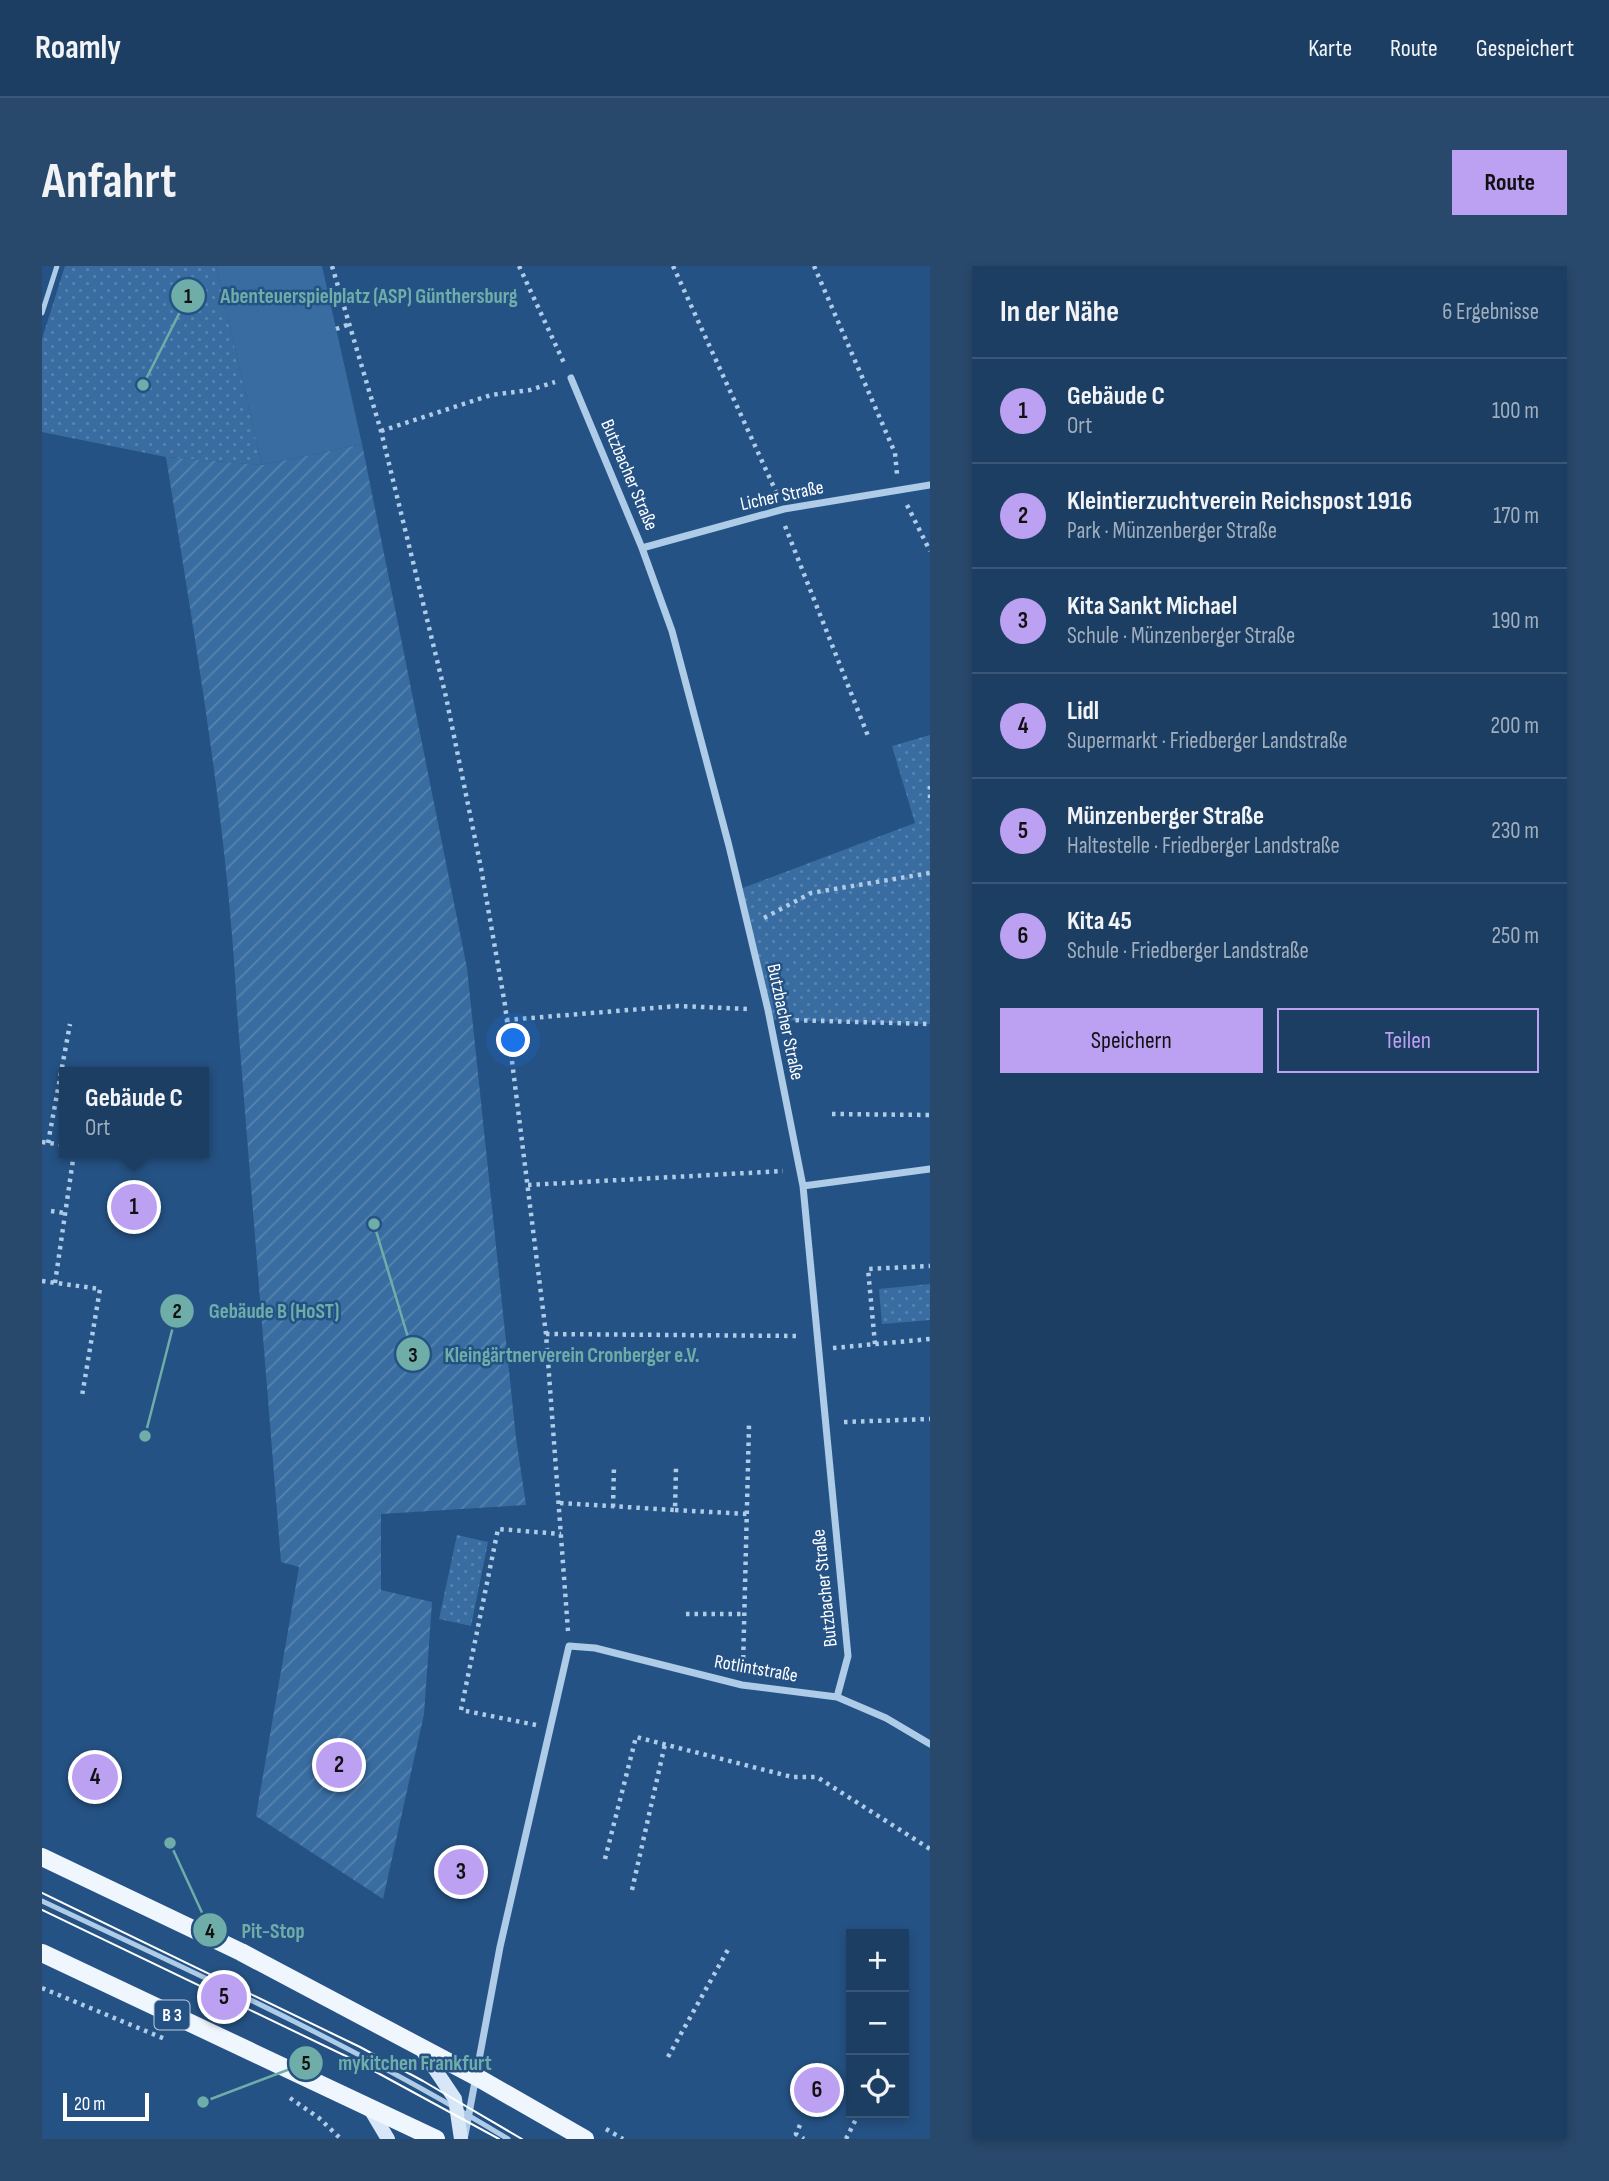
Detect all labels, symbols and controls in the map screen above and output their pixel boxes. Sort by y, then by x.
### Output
text: Roamly [35,28,121,68]
text: Karte [1308,34,1352,63]
text: Route [1390,34,1438,63]
text: Gespeichert [1476,34,1574,63]
button: Route [1452,150,1567,215]
text: Anfahrt [42,153,176,212]
callout: Abenteuerspielplatz (ASP) Günthersburg [171,275,531,317]
text: 1 [184,284,192,309]
text: Abenteuerspielplatz (ASP) Günthersburg [219,284,518,309]
text: In der Nähe [1000,294,1119,330]
text: 6 Ergebnisse [1442,298,1539,326]
text: Gebäude C [1067,381,1165,412]
text: 1 [1018,397,1028,425]
text: 100 m [1492,397,1539,425]
text: Ort [1067,412,1092,440]
street label: Butzbacher Straße [595,416,663,534]
street label: Licher Straße [738,476,826,516]
text: Kleintierzuchtverein Reichspost 1916 [1067,486,1412,517]
text: 2 [1018,502,1028,530]
text: 170 m [1493,502,1539,530]
text: Park · Münzenberger Straße [1067,517,1277,545]
text: Kita Sankt Michael [1067,591,1237,622]
text: 3 [1018,607,1028,635]
text: 190 m [1492,607,1539,635]
text: Schule · Münzenberger Straße [1067,622,1295,650]
text: Lidl [1067,696,1099,727]
text: 4 [1018,712,1028,740]
text: 200 m [1491,712,1539,740]
text: Supermarkt · Friedberger Landstraße [1067,727,1348,755]
text: Münzenberger Straße [1067,801,1264,832]
text: 5 [1018,817,1028,845]
text: 230 m [1491,817,1539,845]
text: Haltestelle · Friedberger Landstraße [1067,832,1340,860]
text: Kita 45 [1067,906,1132,937]
text: 6 [1018,922,1028,950]
text: 250 m [1492,922,1539,950]
text: Schule · Friedberger Landstraße [1067,937,1309,965]
street label: Butzbacher Straße [761,962,809,1082]
button: Speichern [1000,1008,1263,1073]
button: Teilen [1277,1008,1539,1073]
your location [496,1023,530,1057]
popup [59,1067,209,1158]
text: Gebäude C [85,1083,183,1114]
text: Ort [85,1114,110,1142]
pin: 1 [111,1181,157,1233]
callout: Gebäude B (HoST) [160,1290,353,1332]
text: 2 [172,1299,182,1324]
text: Gebäude B (HoST) [209,1299,339,1324]
callout: Kleingärtnerverein Cronberger e.V. [395,1333,713,1375]
text: 3 [408,1343,418,1368]
text: Kleingärtnerverein Cronberger e.V. [444,1343,700,1368]
street label: Butzbacher Straße [807,1528,843,1648]
street label: Rotlintstraße [712,1650,800,1688]
pin: 2 [316,1739,362,1791]
pin: 4 [72,1751,118,1803]
pin: 3 [438,1846,484,1898]
callout: Pit-Stop [192,1909,318,1951]
text: 4 [205,1919,215,1944]
text: Pit-Stop [241,1919,305,1944]
map controls [846,1929,909,2118]
button: + [846,1929,909,1992]
pin: 5 [201,1971,247,2023]
button: − [846,1992,909,2055]
road number: B 3 [155,2000,190,2030]
callout: mykitchen Frankfurt [289,2042,505,2084]
text: 5 [301,2051,311,2076]
text: mykitchen Frankfurt [338,2051,492,2076]
button: locate [846,2055,909,2118]
pin: 6 [794,2064,840,2116]
scale bar [63,2090,149,2122]
text: 20 m [74,2093,106,2116]

